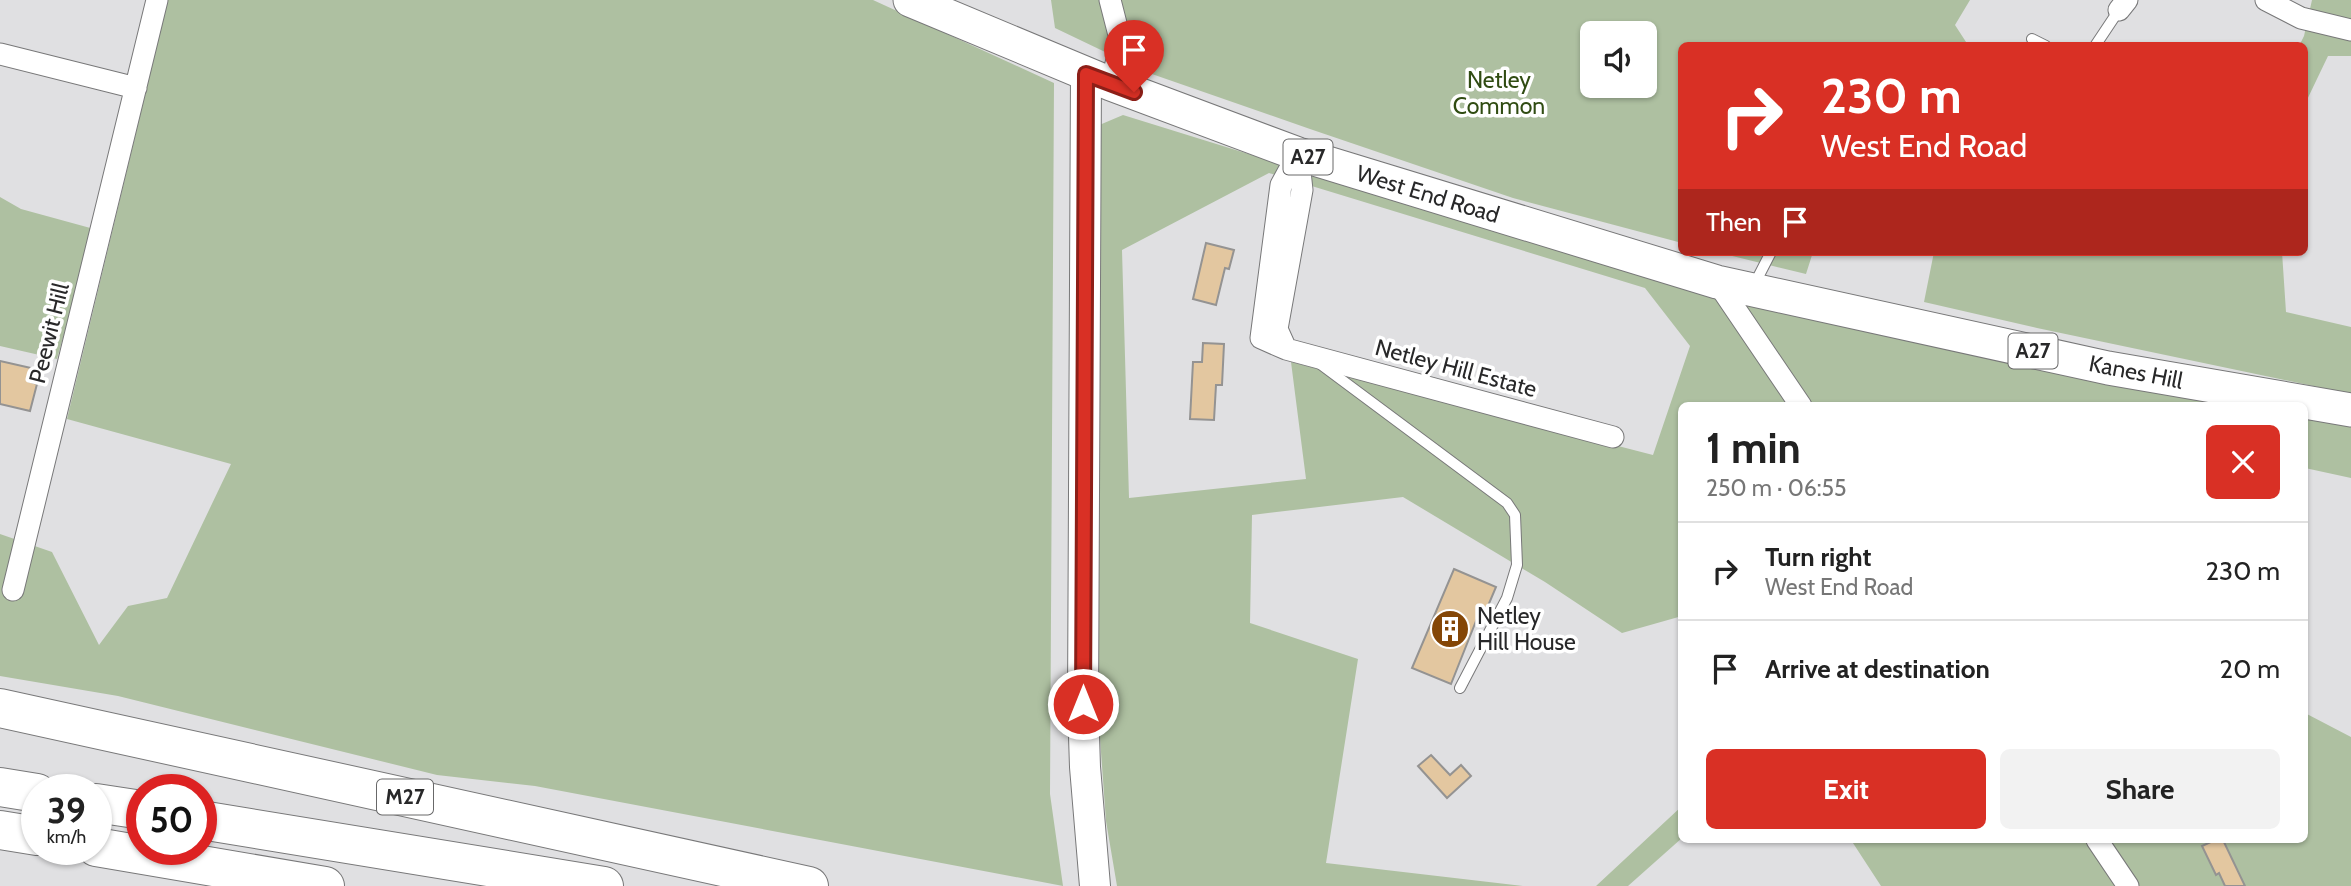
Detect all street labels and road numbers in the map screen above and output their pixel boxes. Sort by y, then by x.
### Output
road number: A27 [1284,140,1332,174]
street label: West End Road [1353,159,1503,229]
street label: Peewit Hill [23,279,75,386]
street label: Netley Hill Estate [1372,333,1540,403]
road number: A27 [2008,334,2058,368]
street label: Kanes Hill [2087,349,2186,395]
road number: M27 [377,780,433,814]

